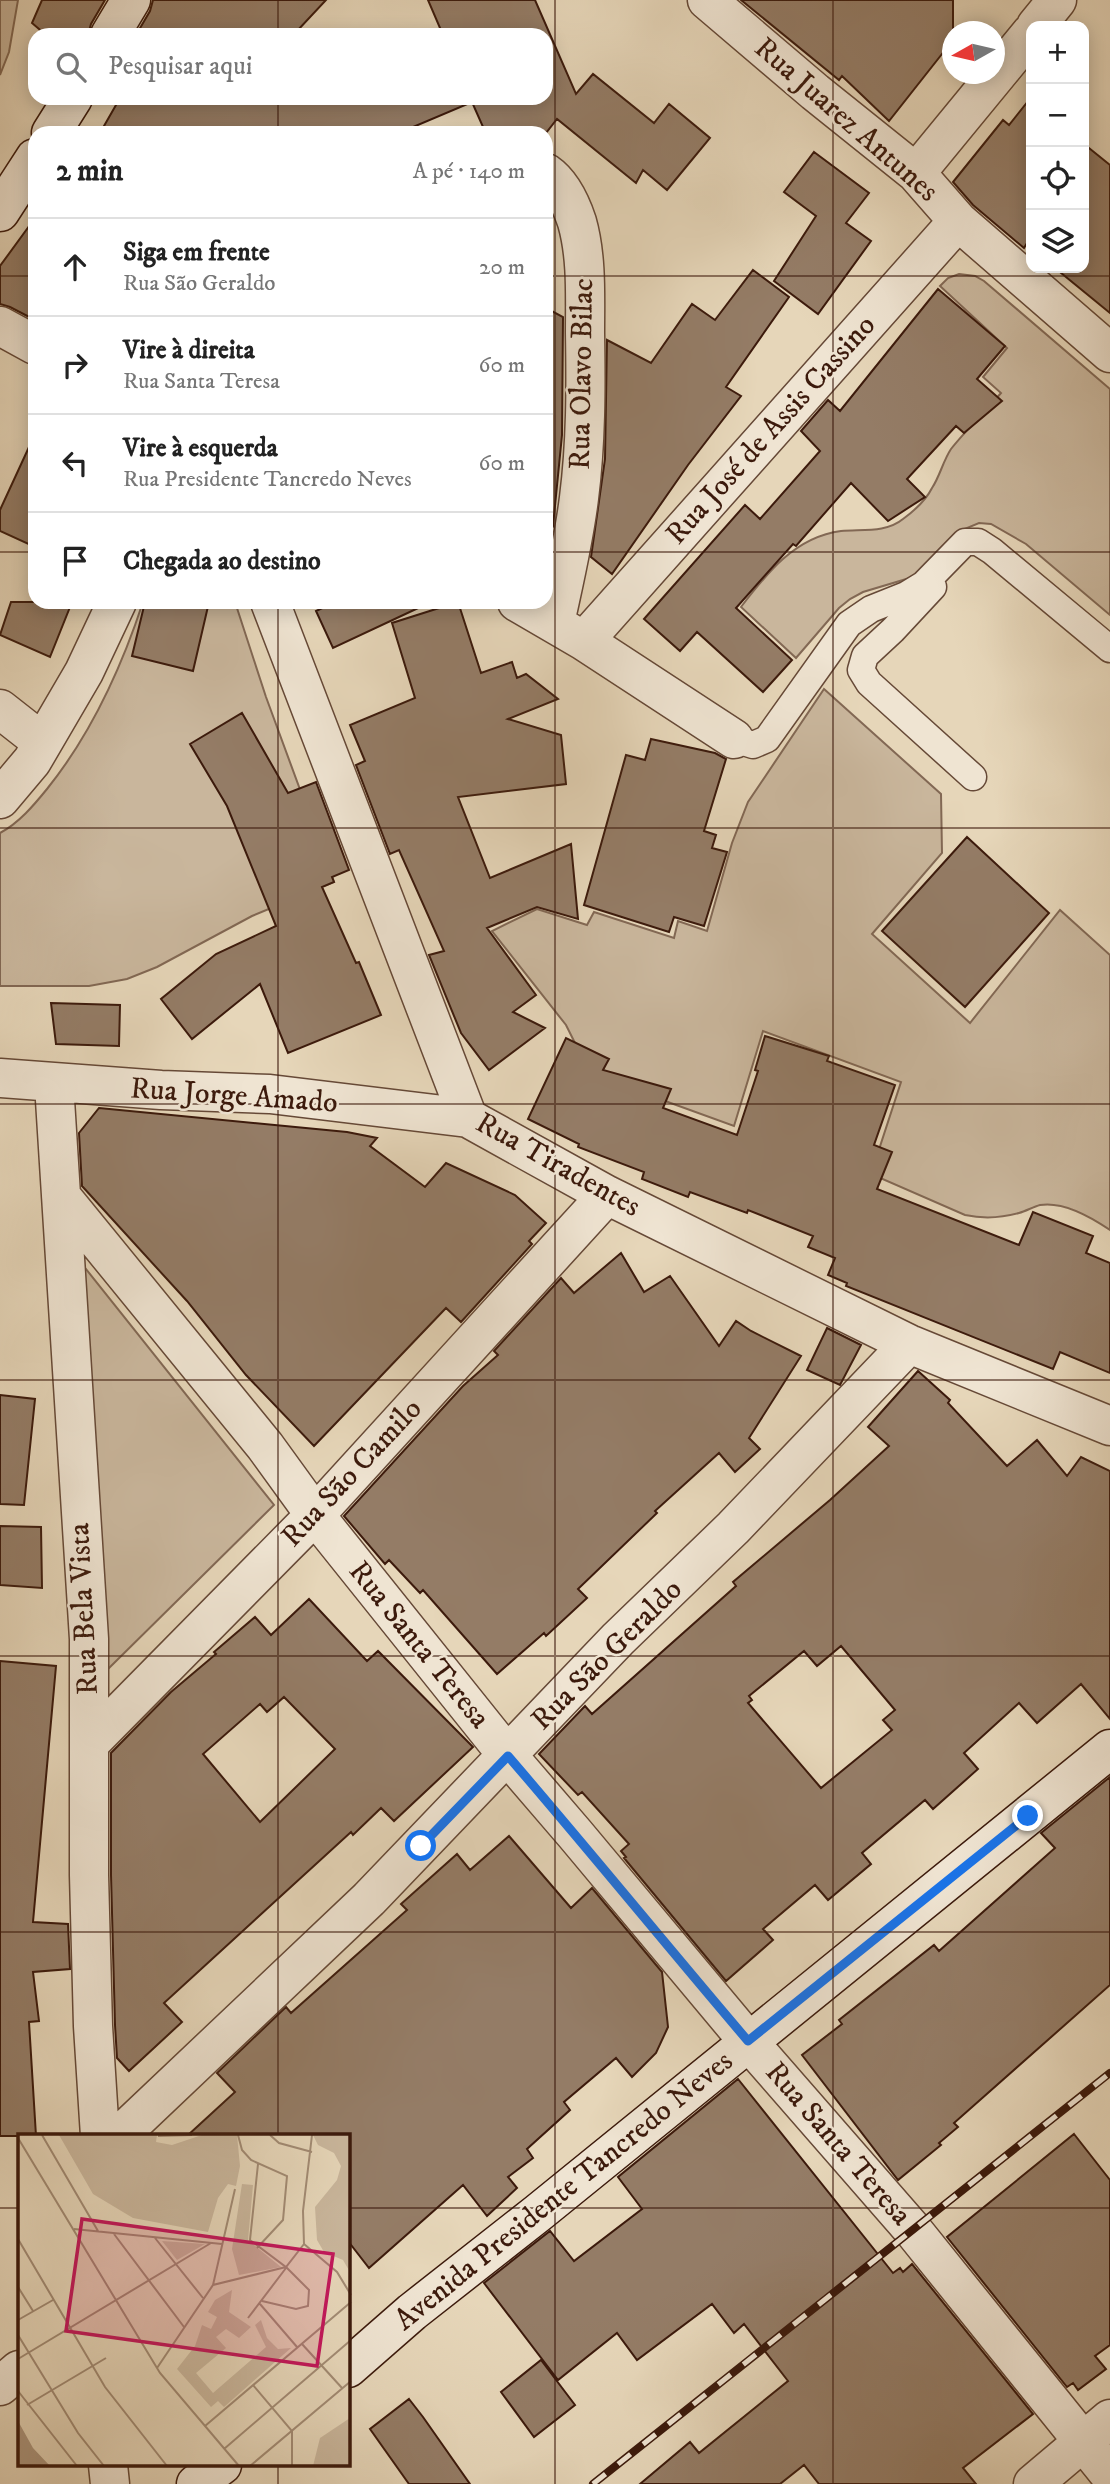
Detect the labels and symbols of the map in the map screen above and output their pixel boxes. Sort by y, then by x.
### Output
north arrow [942,21,1005,84]
street label: Rua Juarez Antunes [746,30,946,210]
street label: Rua Olavo Bilac [562,278,602,470]
street label: Rua José de Assis Cassino [658,308,884,552]
street label: Rua Jorge Amado [129,1070,339,1122]
street label: Rua Tiradentes [469,1105,647,1225]
street label: Rua São Camilo [274,1391,430,1555]
street label: Rua Bela Vista [61,1522,107,1696]
street label: Rua Santa Teresa [340,1554,498,1736]
street label: Rua São Geraldo [524,1572,690,1738]
route end [1012,1800,1043,1831]
route start [405,1830,436,1861]
street label: Avenida Presidente Tancredo Neves [387,2043,741,2339]
street label: Rua Santa Teresa [757,2055,919,2234]
inset map [18,2134,350,2466]

